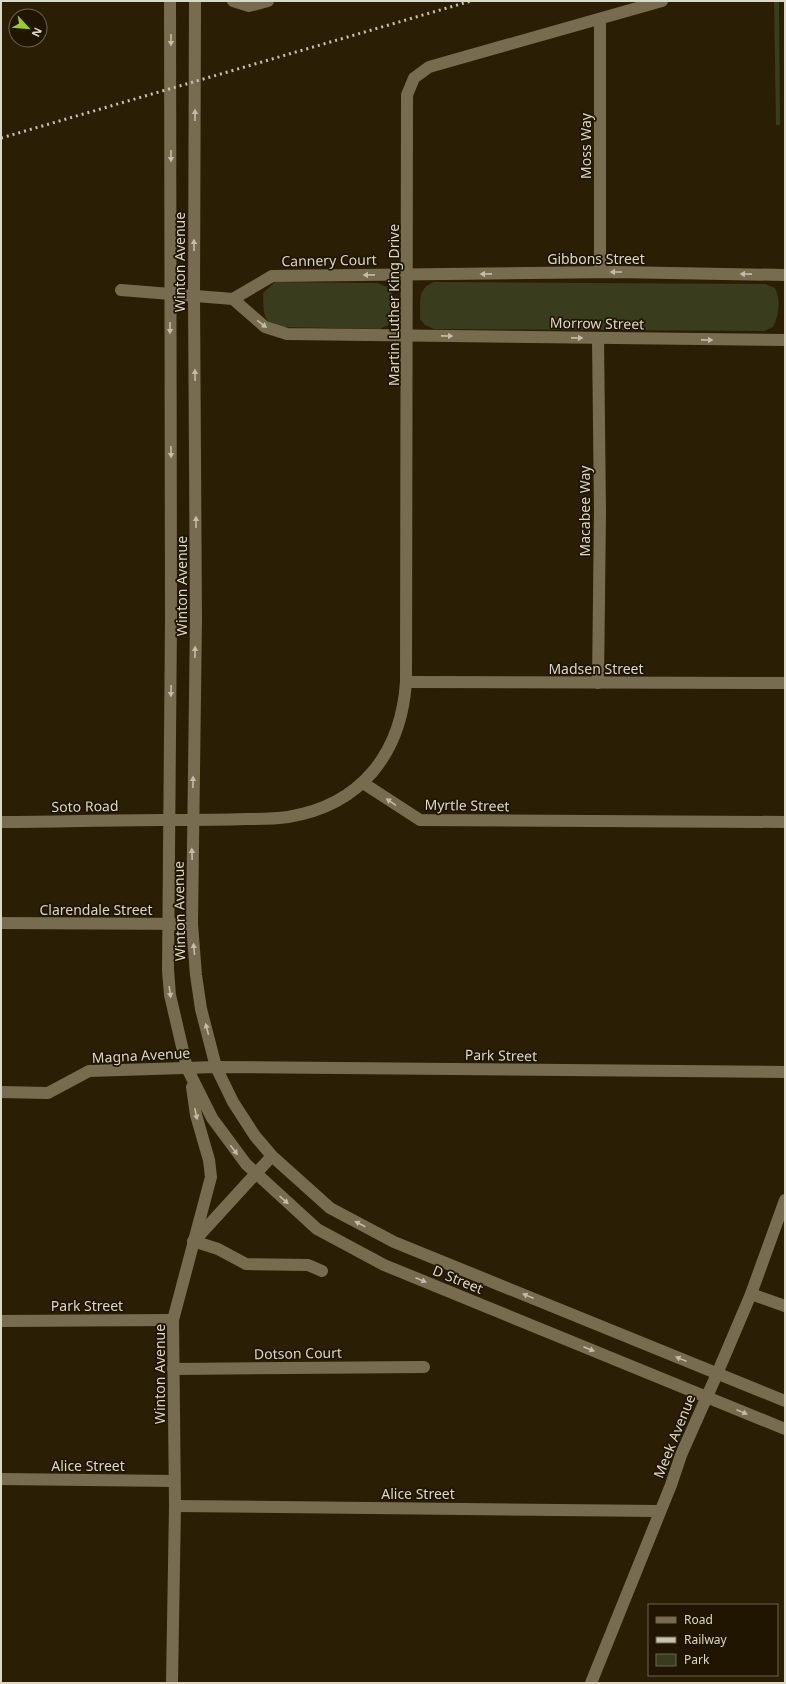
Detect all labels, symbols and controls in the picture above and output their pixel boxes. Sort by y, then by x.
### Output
north arrow [8,8,48,48]
text: N [29,25,46,40]
one-way arrow [168,34,174,47]
one-way arrow [192,108,198,121]
street label: Moss Way [576,112,595,179]
one-way arrow [168,150,174,163]
street label: Winton Avenue [170,212,189,312]
street label: Martin Luther King Drive [384,224,403,386]
one-way arrow [191,238,197,251]
street label: Gibbons Street [547,249,645,268]
street label: Cannery Court [281,250,377,270]
one-way arrow [609,269,622,275]
one-way arrow [480,270,492,277]
one-way arrow [739,271,752,277]
one-way arrow [362,272,375,278]
street label: Morrow Street [550,313,644,333]
one-way arrow [257,320,268,328]
one-way arrow [167,322,173,335]
one-way arrow [441,332,453,339]
one-way arrow [571,335,584,341]
one-way arrow [701,336,713,343]
one-way arrow [192,368,198,381]
one-way arrow [168,446,174,459]
street label: Macabee Way [575,465,594,556]
one-way arrow [193,515,199,528]
street label: Winton Avenue [172,536,191,636]
one-way arrow [192,645,198,658]
street label: Madsen Street [548,659,644,678]
one-way arrow [167,685,174,697]
one-way arrow [190,776,197,788]
street label: Myrtle Street [424,795,510,815]
street label: Soto Road [51,796,119,816]
one-way arrow [385,798,397,805]
one-way arrow [189,848,196,860]
street label: Winton Avenue [169,861,189,961]
street label: Clarendale Street [39,900,153,919]
one-way arrow [190,943,197,955]
one-way arrow [167,986,173,999]
one-way arrow [203,1023,209,1036]
street label: Magna Avenue [91,1043,191,1067]
street label: Park Street [465,1045,537,1065]
one-way arrow [194,1108,200,1120]
one-way arrow [230,1145,239,1156]
one-way arrow [279,1195,289,1204]
one-way arrow [354,1221,366,1227]
street label: D Street [430,1260,486,1298]
one-way arrow [415,1277,426,1283]
one-way arrow [522,1293,534,1299]
street label: Park Street [51,1296,123,1315]
street label: Winton Avenue [150,1324,169,1424]
street label: Dotson Court [254,1343,342,1363]
one-way arrow [583,1346,595,1352]
one-way arrow [675,1355,687,1361]
street label: Meek Avenue [649,1391,699,1481]
one-way arrow [737,1409,749,1415]
street label: Alice Street [51,1456,125,1475]
street label: Alice Street [381,1484,455,1503]
legend [648,1604,778,1676]
text: Road [684,1611,713,1628]
text: Railway [684,1631,728,1648]
text: Park [684,1651,710,1668]

